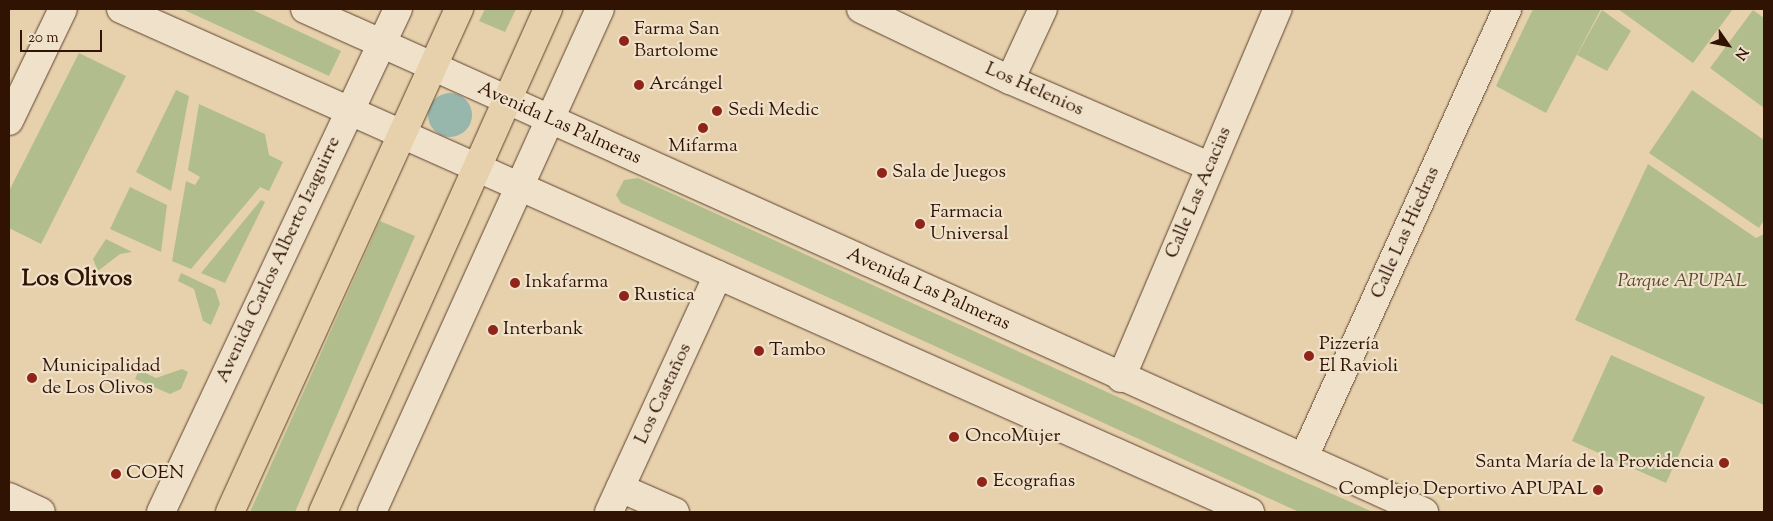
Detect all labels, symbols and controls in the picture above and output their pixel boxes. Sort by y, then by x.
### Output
place label: Farma San Bartolome [634,19,720,63]
scale bar [22,20,105,52]
north arrow [1703,20,1753,70]
text: 20 m [28,28,59,49]
marker: Farma San Bartolome [618,35,630,47]
text: N [1729,43,1752,63]
street label: Los Helenios [981,58,1087,122]
place label: Arcángel [649,74,723,96]
street label: Avenida Las Palmeras [474,78,644,170]
marker: Arcángel [633,79,645,91]
place label: Sedi Medic [728,100,819,122]
marker: Sedi Medic [710,104,724,118]
marker: Mifarma [697,122,709,134]
street label: Calle Las Acacias [1161,124,1237,262]
street label: Avenida Carlos Alberto Izaguirre [212,133,346,387]
place label: Mifarma [668,136,738,158]
place label: Sala de Juegos [892,162,1006,184]
street label: Calle Las Hiedras [1367,164,1445,302]
marker: Sala de Juegos [876,167,888,179]
place label: Farmacia Universal [930,202,1009,246]
marker: Farmacia Universal [914,218,926,230]
street label: Avenida Las Palmeras [843,244,1013,336]
district label: Los Olivos [22,266,132,294]
park label: Parque APUPAL [1617,271,1747,293]
place label: Inkafarma [525,272,608,294]
marker: Inkafarma [509,277,521,289]
place label: Rustica [634,285,695,307]
marker: Rustica [618,290,630,302]
place label: Interbank [503,319,583,341]
marker: Interbank [487,324,499,336]
place label: Pizzería El Ravioli [1319,334,1398,378]
street label: Los Castaños [631,340,697,448]
place label: Tambo [769,340,826,362]
marker: Tambo [753,345,765,357]
marker: Pizzería El Ravioli [1303,350,1315,362]
place label: Municipalidad de Los Olivos [42,356,160,400]
marker: Municipalidad de Los Olivos [26,372,38,384]
place label: OncoMujer [965,426,1060,448]
marker: OncoMujer [947,430,961,444]
place label: Santa María de la Providencia [1475,452,1714,474]
marker: Santa María de la Providencia [1718,457,1730,469]
place label: COEN [126,463,184,485]
marker: COEN [110,468,122,480]
place label: Ecografias [993,471,1075,493]
marker: Ecografias [975,475,989,489]
place label: Complejo Deportivo APUPAL [1338,479,1588,501]
marker: Complejo Deportivo APUPAL [1592,484,1604,496]

